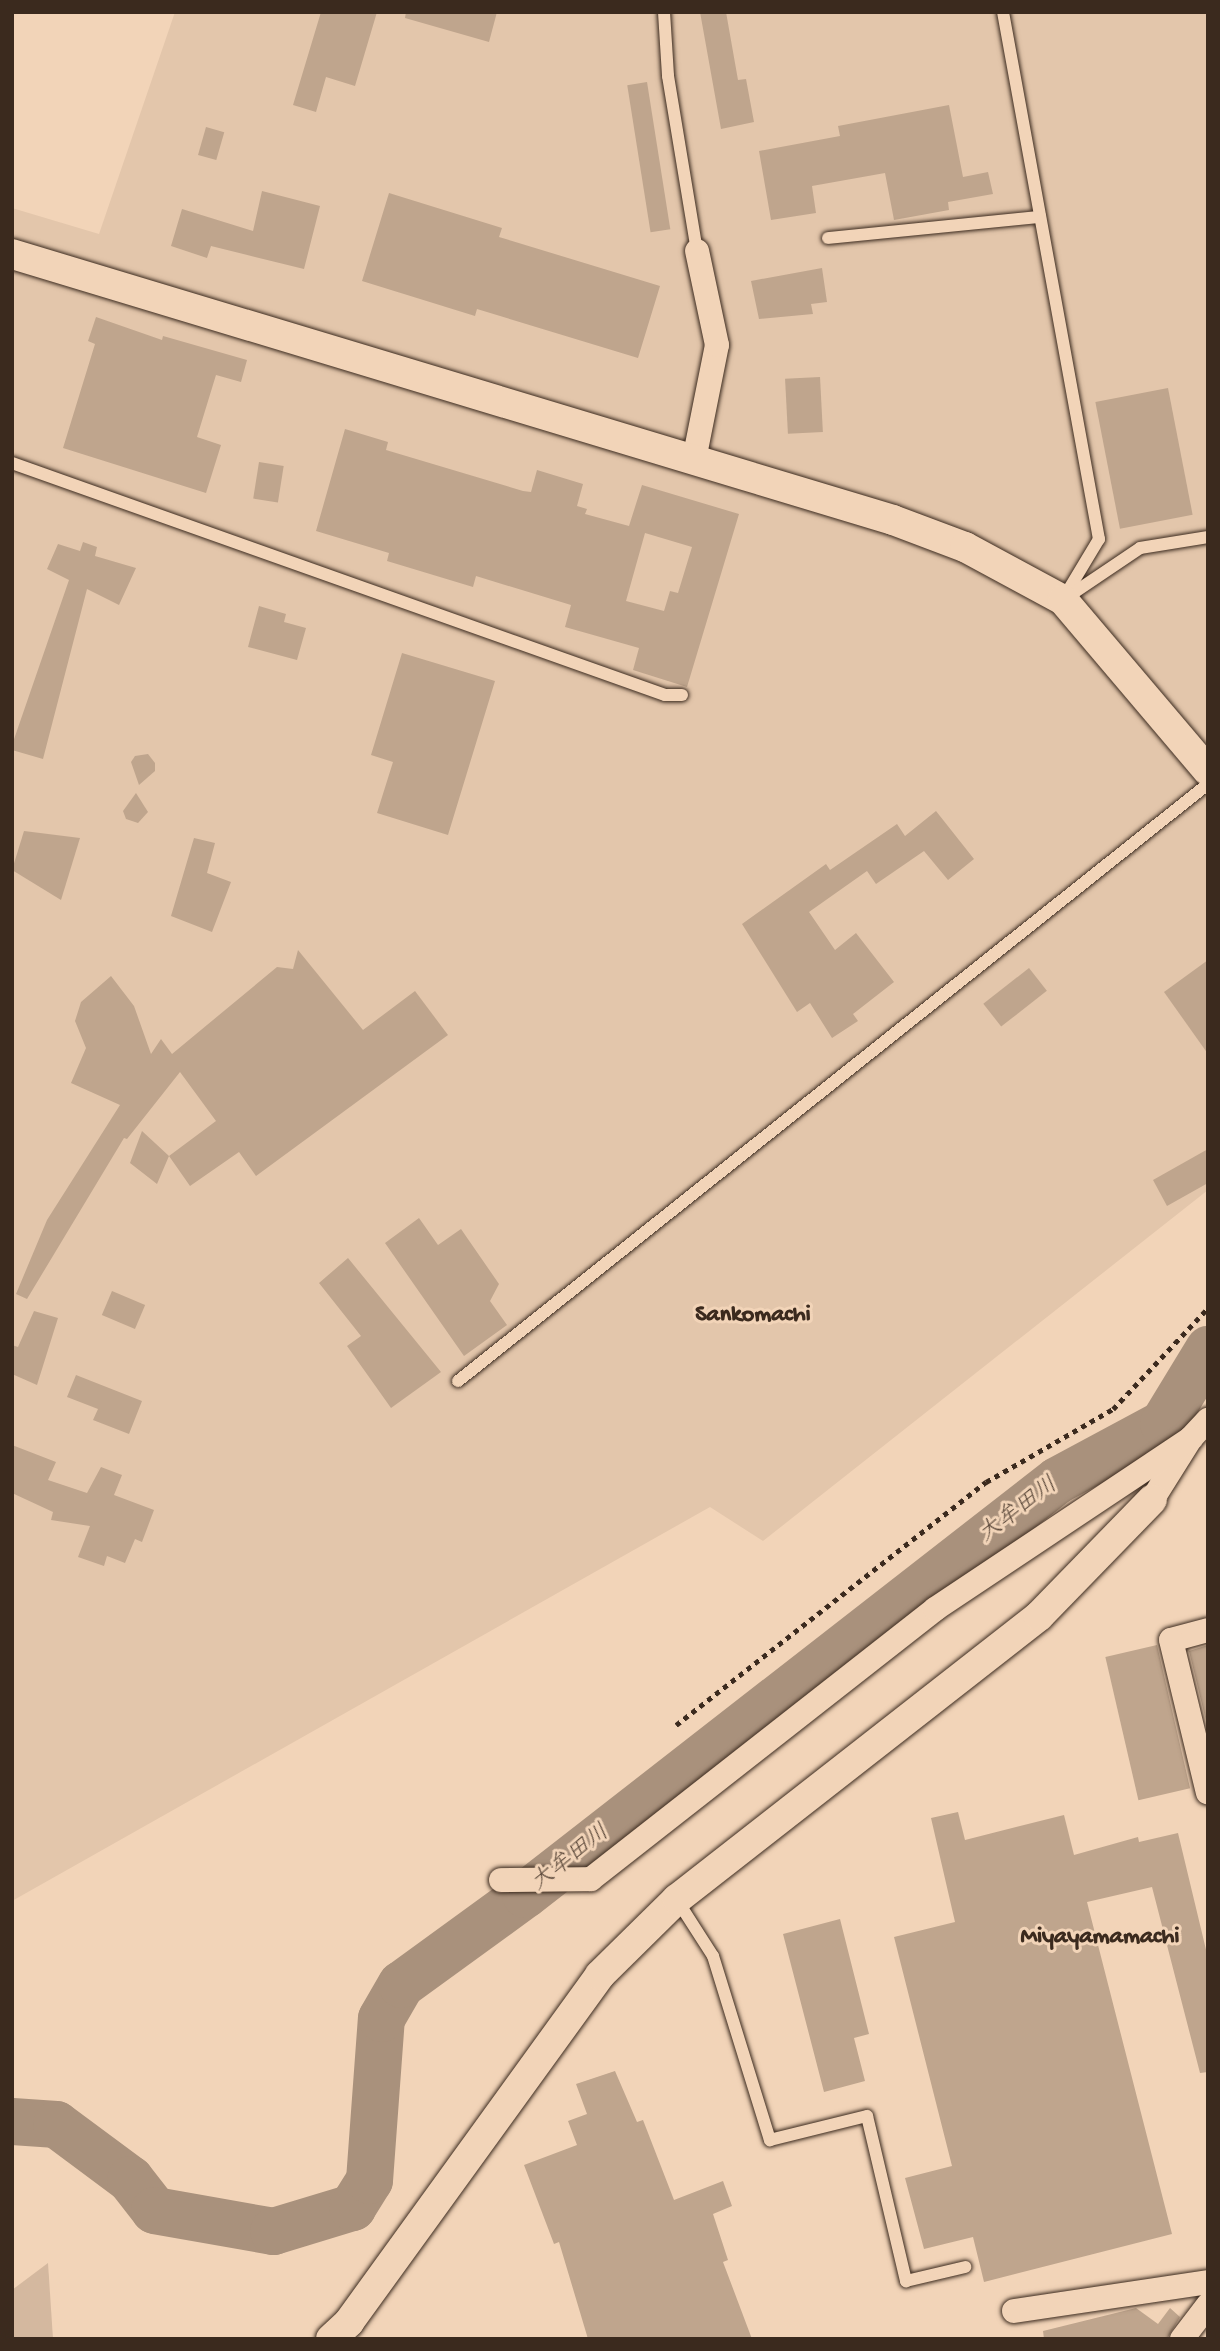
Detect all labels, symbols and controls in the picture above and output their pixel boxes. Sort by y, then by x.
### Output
district label: Sankomachi [695,1302,811,1330]
water label: 大牟田川 [974,1472,1064,1550]
water label: 大牟田川 [526,1820,616,1898]
district label: Miyayamamachi [1020,1924,1180,1952]

